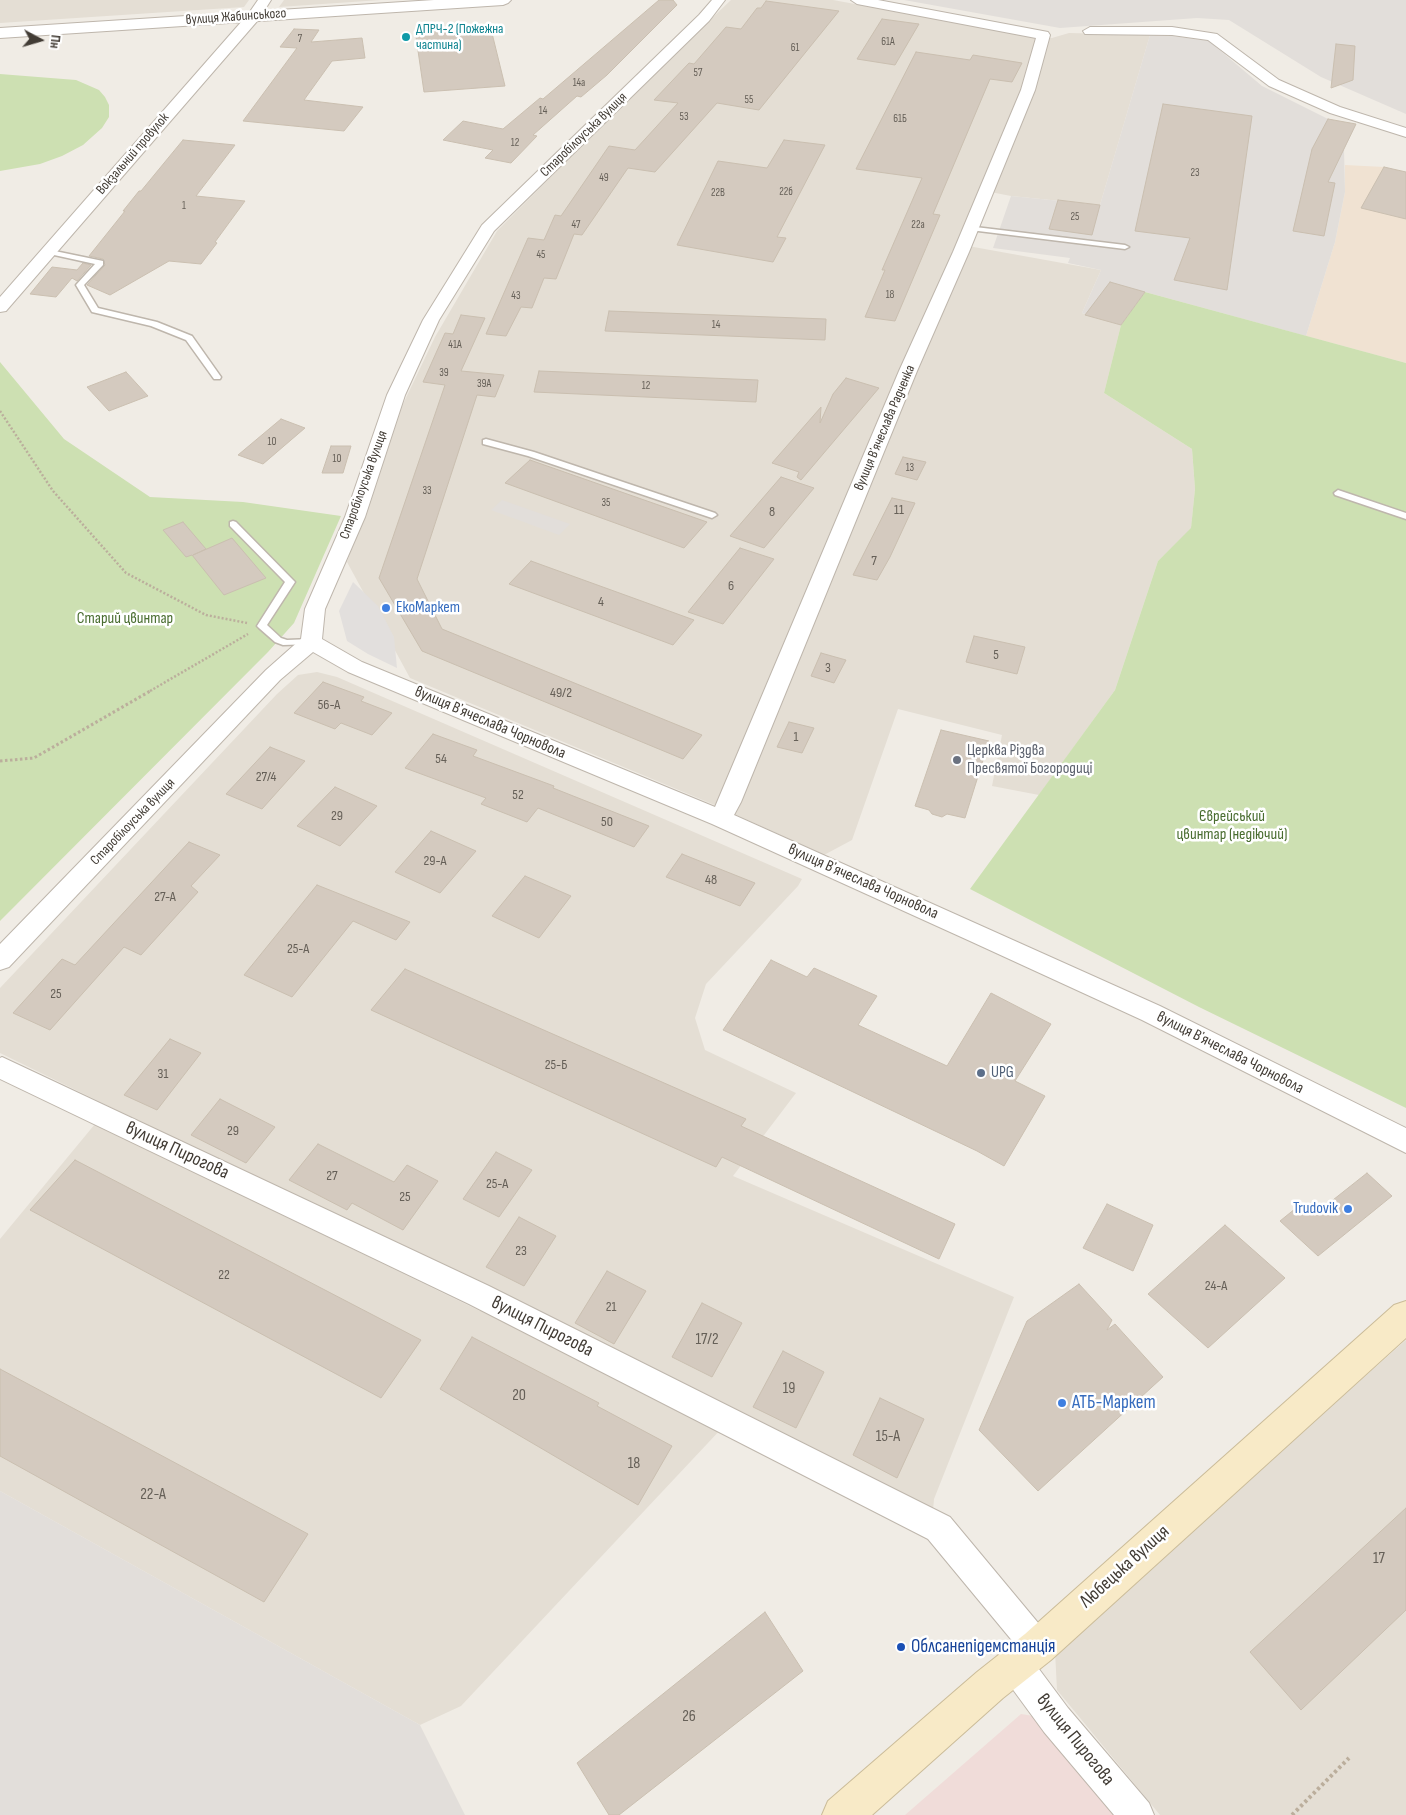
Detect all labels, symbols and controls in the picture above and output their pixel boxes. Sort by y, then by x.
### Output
street label: вулиця Жабинського [185,5,287,29]
north arrow [15,15,65,65]
place label: ДПРЧ-2 (Пожежна частина) [416,21,503,54]
marker: ДПРЧ-2 (Пожежна частина) [400,31,412,43]
house number: 7 [298,32,302,46]
text: Пн [46,34,65,49]
house number: 61А [881,35,895,49]
house number: 61 [791,41,799,55]
house number: 57 [694,66,702,80]
house number: 14а [573,76,585,90]
street label: Старобілоуська вулиця [537,89,631,181]
house number: 55 [745,93,753,107]
house number: 14 [539,104,547,118]
street label: Вокзальний провулок [93,110,173,198]
house number: 53 [679,110,689,124]
house number: 61Б [893,112,907,126]
house number: 12 [511,136,519,150]
house number: 23 [1190,166,1200,180]
house number: 49 [599,171,609,185]
house number: 22б [779,185,793,199]
house number: 22В [711,186,725,200]
house number: 1 [182,199,186,213]
house number: 25 [1071,210,1079,224]
house number: 47 [572,218,580,232]
house number: 22а [911,218,925,232]
house number: 45 [536,248,546,262]
house number: 18 [886,288,894,302]
house number: 43 [511,289,521,303]
house number: 14 [712,318,720,332]
house number: 41А [448,338,462,352]
street label: вулиця Вʼячеслава Радченка [851,363,919,493]
house number: 39 [439,366,449,380]
house number: 39А [477,377,491,391]
house number: 12 [642,379,650,393]
street label: Старобілоуська вулиця [337,428,391,542]
house number: 10 [268,435,276,449]
house number: 10 [333,452,341,466]
house number: 13 [906,461,914,475]
house number: 33 [422,484,432,498]
house number: 35 [601,496,611,510]
house number: 11 [894,502,904,518]
house number: 8 [769,504,775,520]
house number: 7 [871,553,877,569]
house number: 6 [728,578,734,594]
house number: 4 [598,594,604,610]
place label: ЕкоМаркет [396,598,460,618]
marker: ЕкоМаркет [380,602,392,614]
park label: Старий цвинтар [77,609,173,629]
house number: 5 [993,647,999,663]
house number: 3 [825,660,831,676]
street label: вулиця Вʼячеслава Чорновола [411,682,569,764]
house number: 49/2 [550,685,572,701]
house number: 56-А [318,697,340,713]
house number: 1 [794,729,798,745]
place label: Церква Різдва Пресвятої Богородиці [967,741,1092,779]
house number: 54 [435,751,447,767]
marker: Церква Різдва Пресвятої Богородиці [951,754,963,766]
house number: 27/4 [256,769,276,785]
street label: Старобілоуська вулиця [87,775,179,869]
house number: 52 [512,787,524,803]
park label: Єврейський цвинтар (недіючий) [1177,807,1287,845]
house number: 29 [331,808,343,824]
house number: 50 [601,814,613,830]
street label: вулиця Вʼячеслава Чорновола [785,840,941,924]
house number: 29-А [424,853,446,869]
house number: 48 [705,872,717,888]
house number: 27-А [154,889,176,905]
house number: 25-А [287,941,309,957]
house number: 25 [50,986,62,1002]
street label: вулиця Вʼячеслава Чорновола [1153,1008,1307,1098]
house number: 25-Б [545,1057,567,1073]
place label: UPG [991,1063,1014,1083]
house number: 31 [158,1066,168,1082]
marker: UPG [975,1067,987,1079]
street label: вулиця Пирогова [122,1117,232,1185]
house number: 29 [227,1123,239,1139]
house number: 27 [326,1168,338,1184]
house number: 25-А [486,1176,508,1192]
house number: 25 [399,1189,411,1205]
place label: Trudovik [1293,1199,1338,1219]
marker: Trudovik [1342,1203,1354,1215]
house number: 23 [515,1243,527,1259]
house number: 22 [218,1267,230,1283]
house number: 24-А [1205,1278,1227,1294]
street label: вулиця Пирогова [487,1292,597,1362]
house number: 21 [606,1299,616,1315]
house number: 17/2 [695,1330,719,1350]
house number: 19 [783,1379,795,1399]
house number: 20 [512,1386,526,1406]
place label: АТБ-Маркет [1072,1392,1156,1414]
marker: АТБ-Маркет [1056,1397,1068,1409]
house number: 15-А [876,1427,900,1447]
house number: 18 [628,1454,640,1474]
house number: 22-А [140,1485,166,1505]
street label: Любецька вулиця [1076,1521,1174,1613]
house number: 17 [1373,1549,1385,1569]
place label: Облсанепідемстанція [911,1636,1055,1658]
marker: Облсанепідемстанція [895,1641,907,1653]
street label: вулиця Пирогова [1031,1689,1119,1791]
house number: 26 [682,1707,696,1727]

